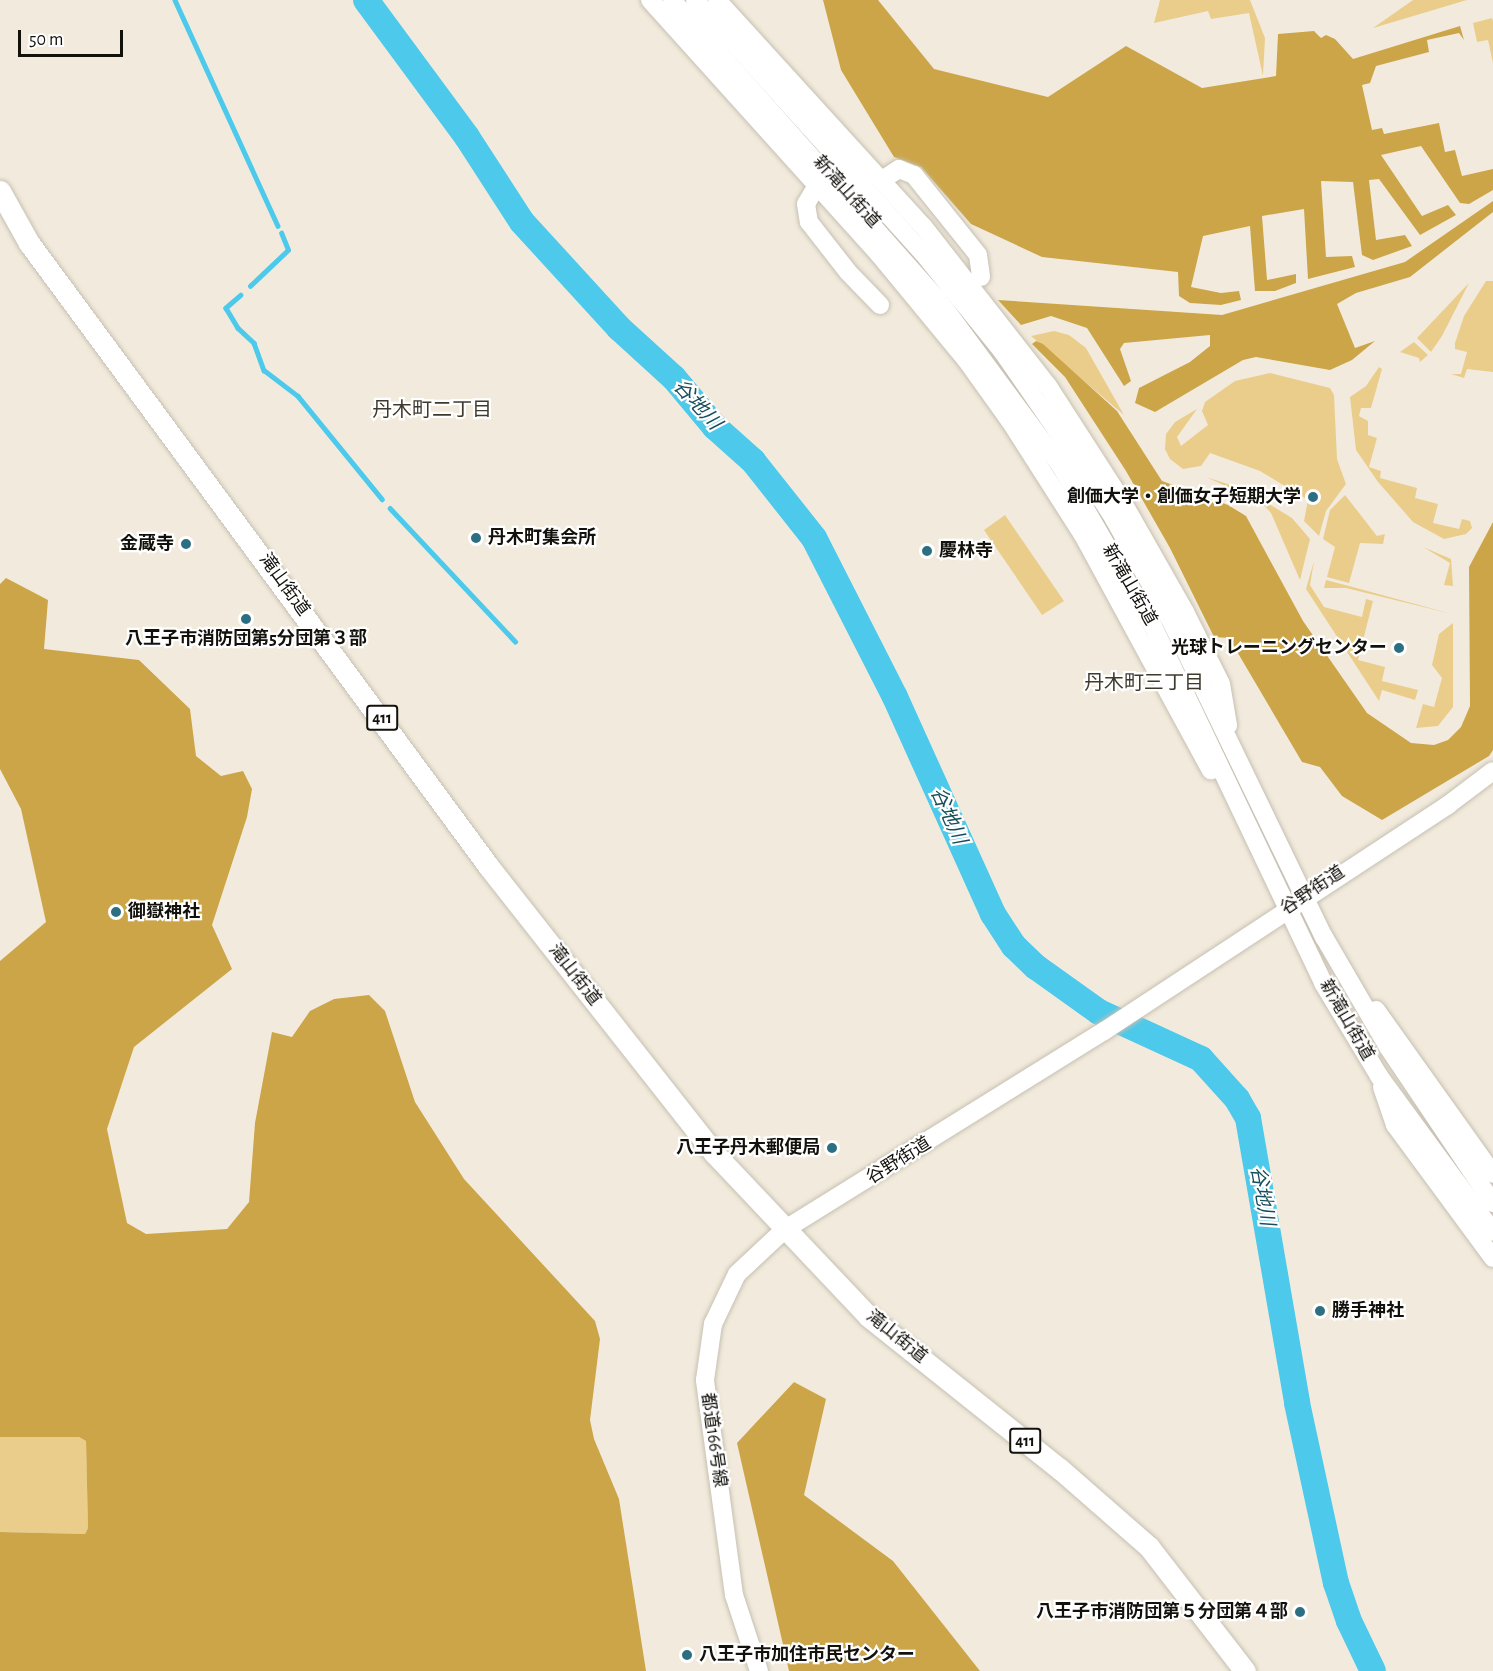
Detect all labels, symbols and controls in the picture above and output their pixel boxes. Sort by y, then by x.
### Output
scale bar [21,18,126,56]
text: 50 m [29,31,63,49]
street label: 新滝山街道 [808,151,884,233]
water label: 谷地川 [668,375,726,435]
district label: 丹木町二丁目 [372,398,492,422]
place label: 創価大学・創価女子短期大学 [1067,486,1301,508]
marker: 創価大学・創価女子短期大学 [1306,490,1320,504]
place label: 丹木町集会所 [488,527,596,549]
marker: 丹木町集会所 [469,531,483,545]
place label: 金蔵寺 [120,533,174,555]
marker: 金蔵寺 [179,537,193,551]
place label: 慶林寺 [939,540,993,562]
street label: 新滝山街道 [1097,541,1161,629]
marker: 慶林寺 [920,544,934,558]
street label: 滝山街道 [254,550,314,620]
marker: 八王子市消防団第5分団第３部 [239,612,253,626]
place label: 八王子市消防団第5分団第３部 [125,628,367,650]
place label: 光球トレーニングセンター [1171,637,1387,659]
marker: 光球トレーニングセンター [1392,641,1406,655]
district label: 丹木町三丁目 [1084,671,1204,695]
road number: 411 [366,705,398,731]
water label: 谷地川 [925,784,971,848]
street label: 谷野街道 [1277,862,1349,920]
place label: 御嶽神社 [128,901,200,923]
marker: 御嶽神社 [109,905,123,919]
street label: 滝山街道 [543,940,605,1010]
street label: 新滝山街道 [1314,976,1378,1064]
street label: 谷野街道 [863,1133,935,1189]
place label: 八王子丹木郵便局 [676,1137,820,1159]
marker: 八王子丹木郵便局 [825,1141,839,1155]
water label: 谷地川 [1245,1164,1279,1228]
place label: 勝手神社 [1332,1300,1404,1322]
marker: 勝手神社 [1313,1304,1327,1318]
street label: 滝山街道 [861,1306,931,1368]
street label: 都道166号線 [696,1391,730,1489]
road number: 411 [1008,1428,1042,1454]
place label: 八王子市消防団第５分団第４部 [1036,1601,1288,1623]
marker: 八王子市消防団第５分団第４部 [1293,1605,1307,1619]
place label: 八王子市加住市民センター [699,1644,915,1666]
marker: 八王子市加住市民センター [680,1648,694,1662]

